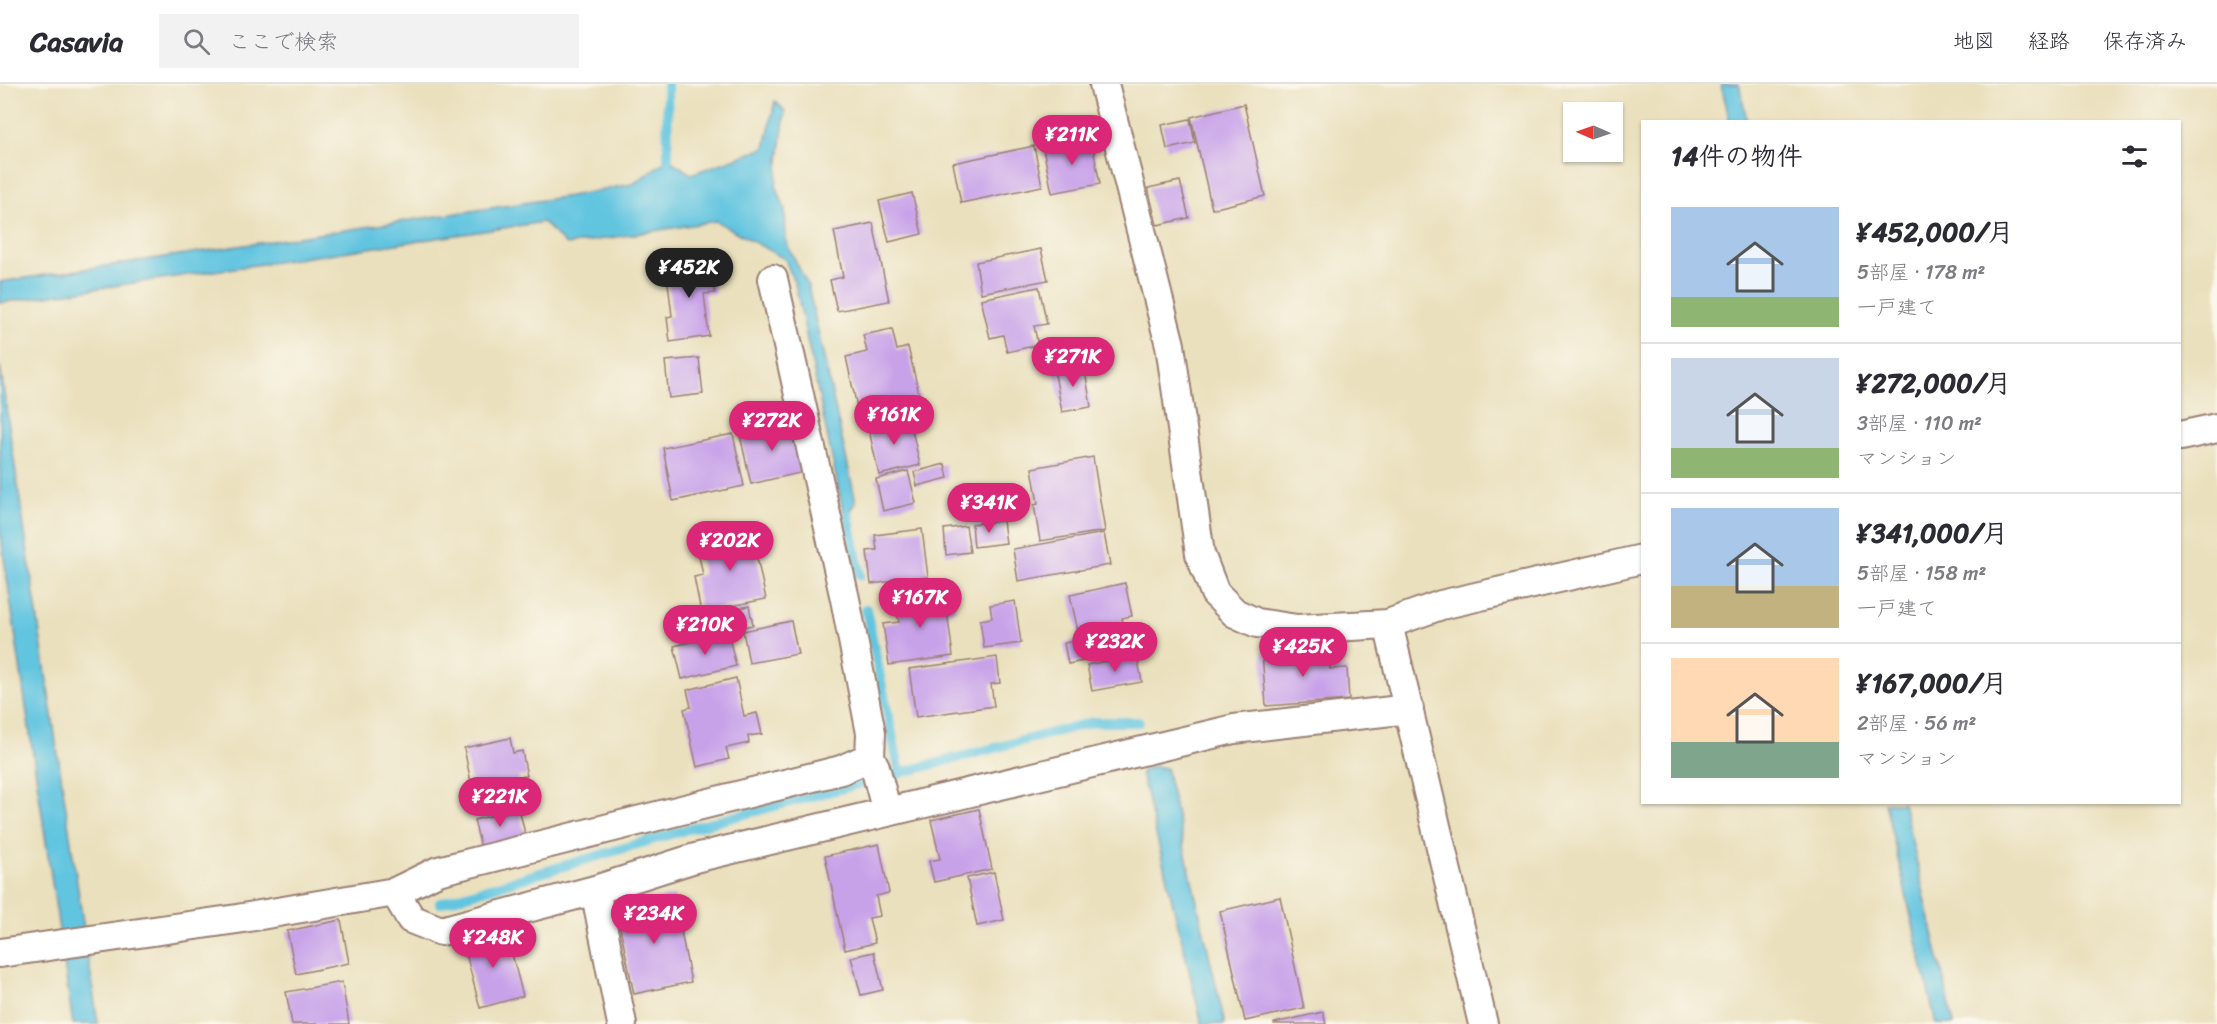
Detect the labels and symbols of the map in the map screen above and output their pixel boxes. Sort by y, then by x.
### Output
north arrow [1563,102,1623,162]
pin: ¥211K [1030,115,1114,166]
pin: ¥452K [647,248,731,299]
pin: ¥271K [1031,337,1115,388]
pin: ¥161K [852,395,936,446]
pin: ¥272K [730,401,814,452]
pin: ¥341K [947,483,1031,534]
pin: ¥202K [688,521,772,572]
pin: ¥167K [878,578,962,629]
pin: ¥210K [663,605,747,656]
pin: ¥232K [1073,622,1157,673]
pin: ¥425K [1261,627,1345,678]
pin: ¥221K [458,777,542,828]
pin: ¥234K [612,894,696,945]
pin: ¥248K [451,918,535,969]

